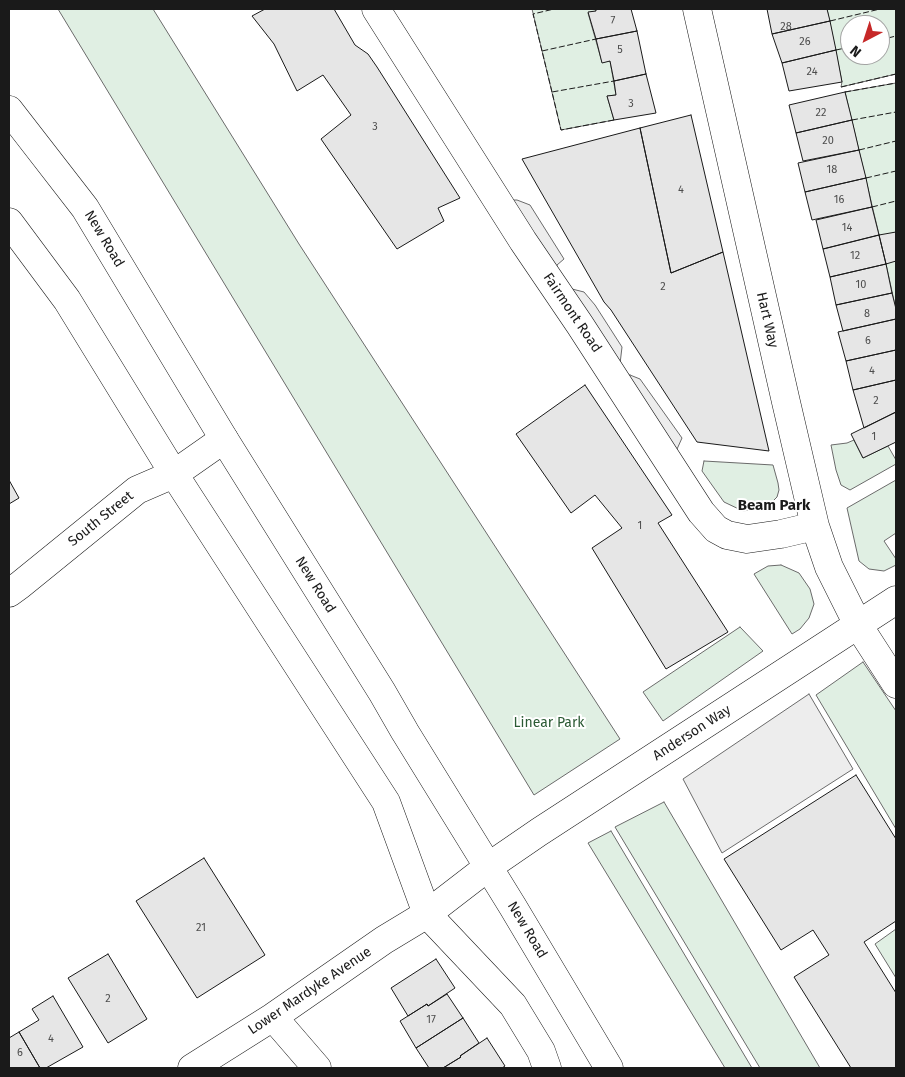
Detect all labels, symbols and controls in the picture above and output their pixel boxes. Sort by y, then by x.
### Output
house number: 7 [611,14,615,28]
north arrow [840,15,890,65]
house number: 28 [780,20,792,34]
house number: 26 [799,35,811,49]
text: N [847,42,865,61]
house number: 5 [617,43,623,57]
house number: 24 [807,65,817,79]
house number: 3 [628,97,634,111]
house number: 22 [816,106,826,120]
house number: 3 [372,120,378,134]
house number: 20 [822,134,834,148]
house number: 18 [827,163,837,177]
house number: 4 [678,183,684,197]
house number: 16 [834,193,844,207]
street label: New Road [81,208,127,270]
house number: 14 [842,221,852,235]
house number: 12 [850,249,860,263]
street label: Fairmont Road [539,270,605,356]
house number: 10 [856,278,866,292]
house number: 2 [660,280,666,294]
street label: Hart Way [752,290,782,350]
house number: 8 [864,307,870,321]
house number: 6 [865,334,871,348]
house number: 4 [869,364,875,378]
house number: 2 [873,394,879,408]
house number: 1 [872,430,876,444]
street label: South Street [65,488,137,550]
district label: Beam Park [738,497,810,515]
house number: 1 [638,519,642,533]
street label: New Road [291,554,339,616]
street label: Anderson Way [650,702,734,764]
park label: Linear Park [514,715,584,731]
street label: New Road [504,899,550,961]
house number: 21 [196,921,206,935]
street label: Lower Mardyke Avenue [245,943,375,1039]
house number: 2 [105,992,111,1006]
house number: 17 [426,1013,436,1027]
house number: 4 [48,1032,54,1046]
house number: 6 [17,1046,23,1060]

